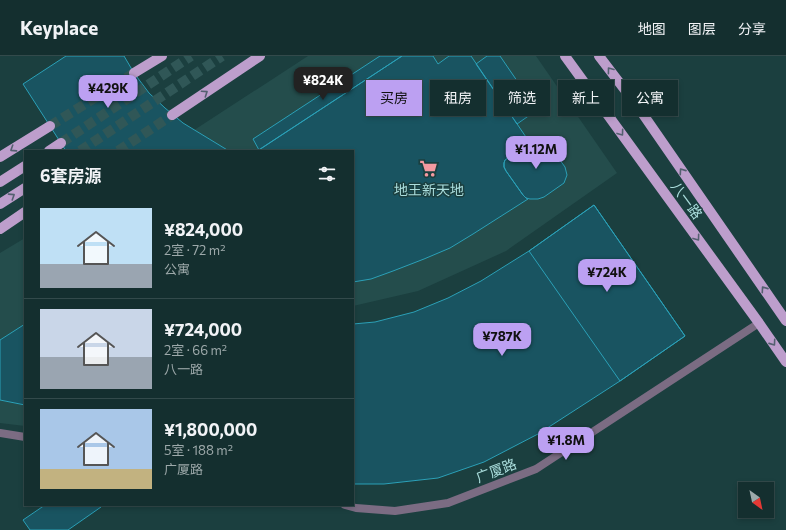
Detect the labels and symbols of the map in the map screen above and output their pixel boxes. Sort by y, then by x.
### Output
pin: ¥824K [295,67,351,101]
one-way arrow [608,68,615,75]
pin: ¥429K [80,75,136,109]
one-way arrow [200,91,207,98]
one-way arrow [616,129,624,136]
pin: ¥1.12M [503,136,569,170]
one-way arrow [10,144,17,152]
supermarket icon: 地王新天地 [419,159,439,179]
one-way arrow [680,168,687,175]
street label: 八一路 [668,178,706,222]
place label: 地王新天地 [394,181,464,198]
one-way arrow [8,194,15,201]
one-way arrow [692,234,700,241]
pin: ¥724K [579,259,635,293]
one-way arrow [761,286,769,293]
pin: ¥787K [474,323,530,357]
one-way arrow [768,339,775,346]
pin: ¥1.8M [538,427,594,461]
street label: 广厦路 [473,455,519,485]
north arrow [738,482,774,518]

